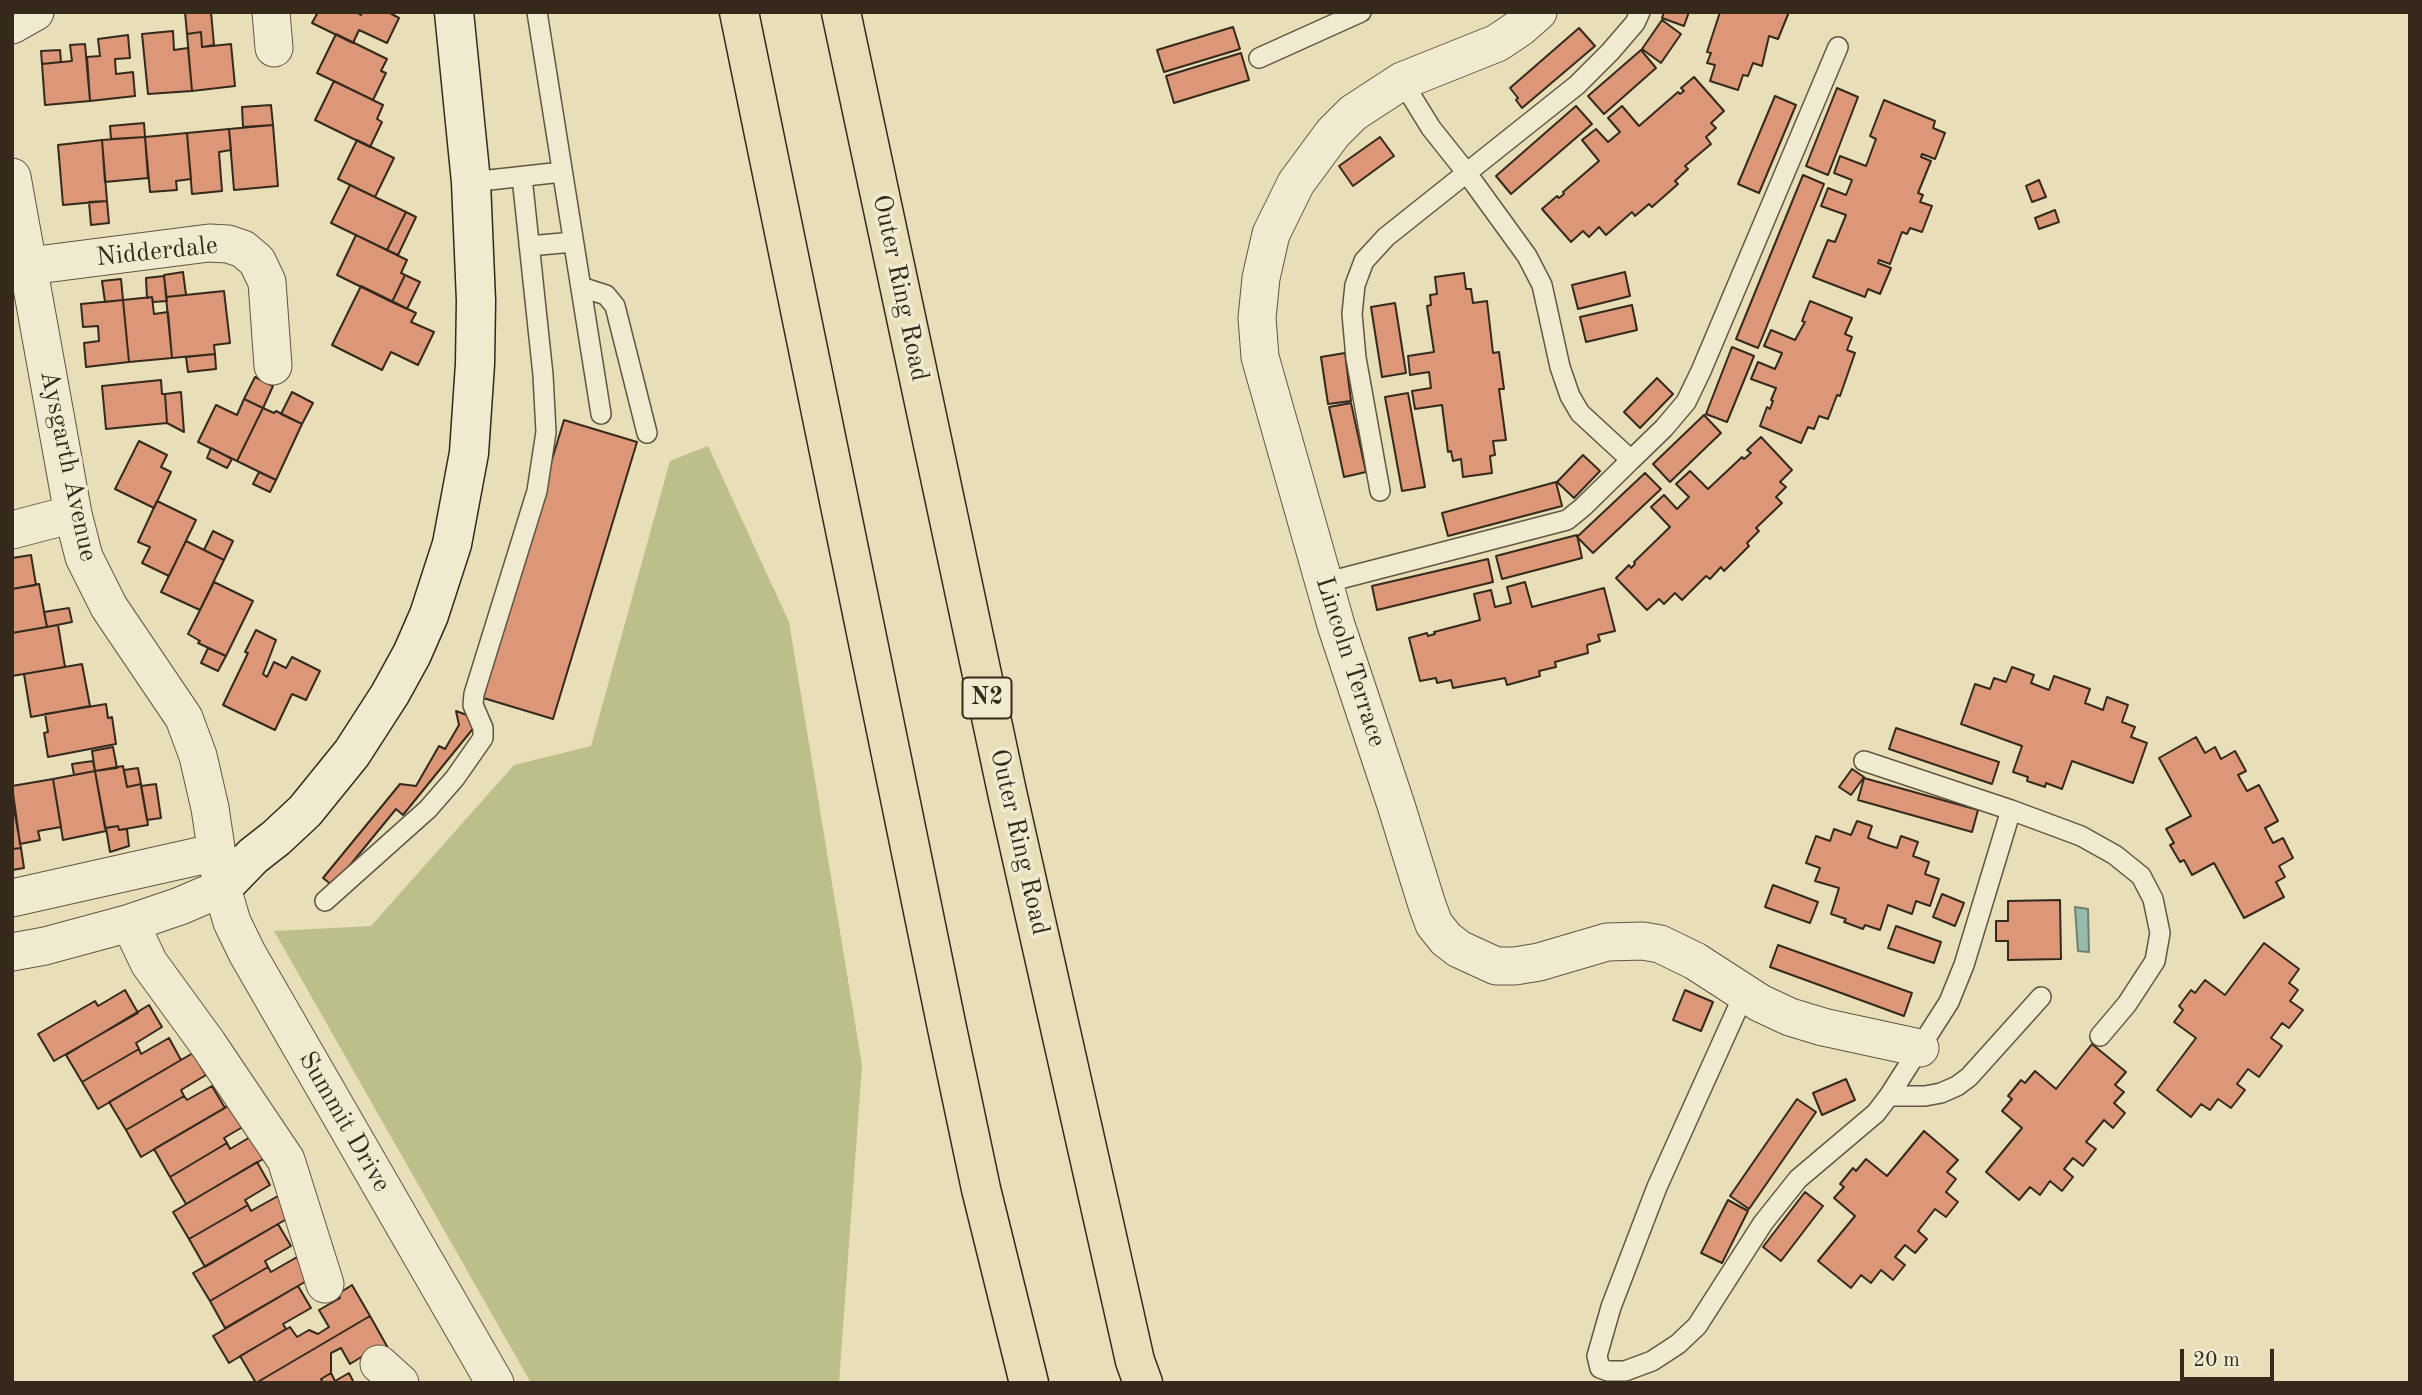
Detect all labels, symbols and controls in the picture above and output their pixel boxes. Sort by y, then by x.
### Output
street label: Outer Ring Road [865,192,935,384]
street label: Nidderdale [95,230,219,274]
street label: Aysgarth Avenue [33,368,103,564]
street label: Lincoln Terrace [1308,573,1392,751]
road number: N2 [962,678,1012,718]
street label: Outer Ring Road [982,746,1056,938]
street label: Summit Drive [291,1046,397,1198]
scale bar [2184,1336,2278,1380]
text: 20 m [2193,1350,2240,1371]

